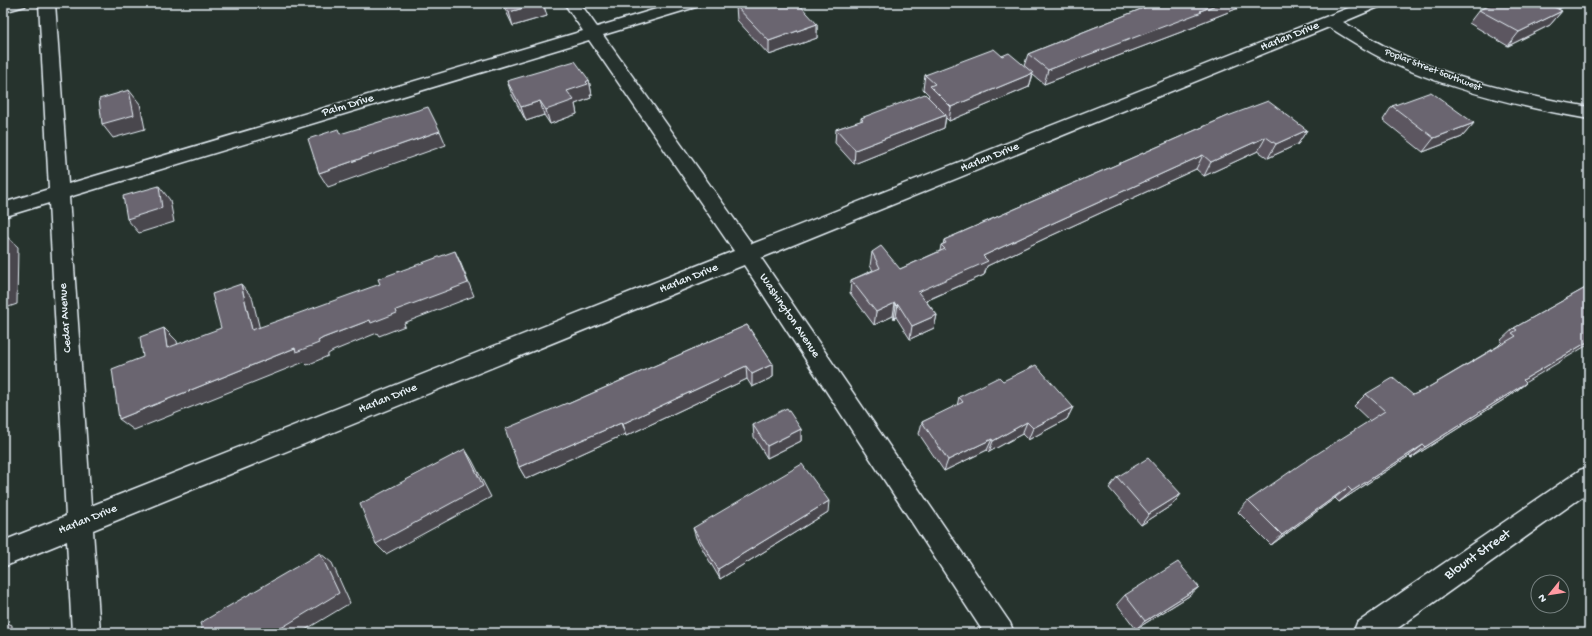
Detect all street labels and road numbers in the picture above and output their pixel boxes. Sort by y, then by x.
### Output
street label: Harlan Drive [1259,19,1322,55]
street label: Poplar Street Southwest [1382,46,1484,94]
street label: Palm Drive [319,91,376,121]
street label: Harlan Drive [959,140,1022,176]
street label: Harlan Drive [658,261,721,297]
street label: Washington Avenue [756,271,823,361]
street label: Cedar Avenue [57,282,75,353]
street label: Harlan Drive [357,381,420,417]
street label: Harlan Drive [57,502,120,538]
street label: Blount Street [1441,525,1515,585]

